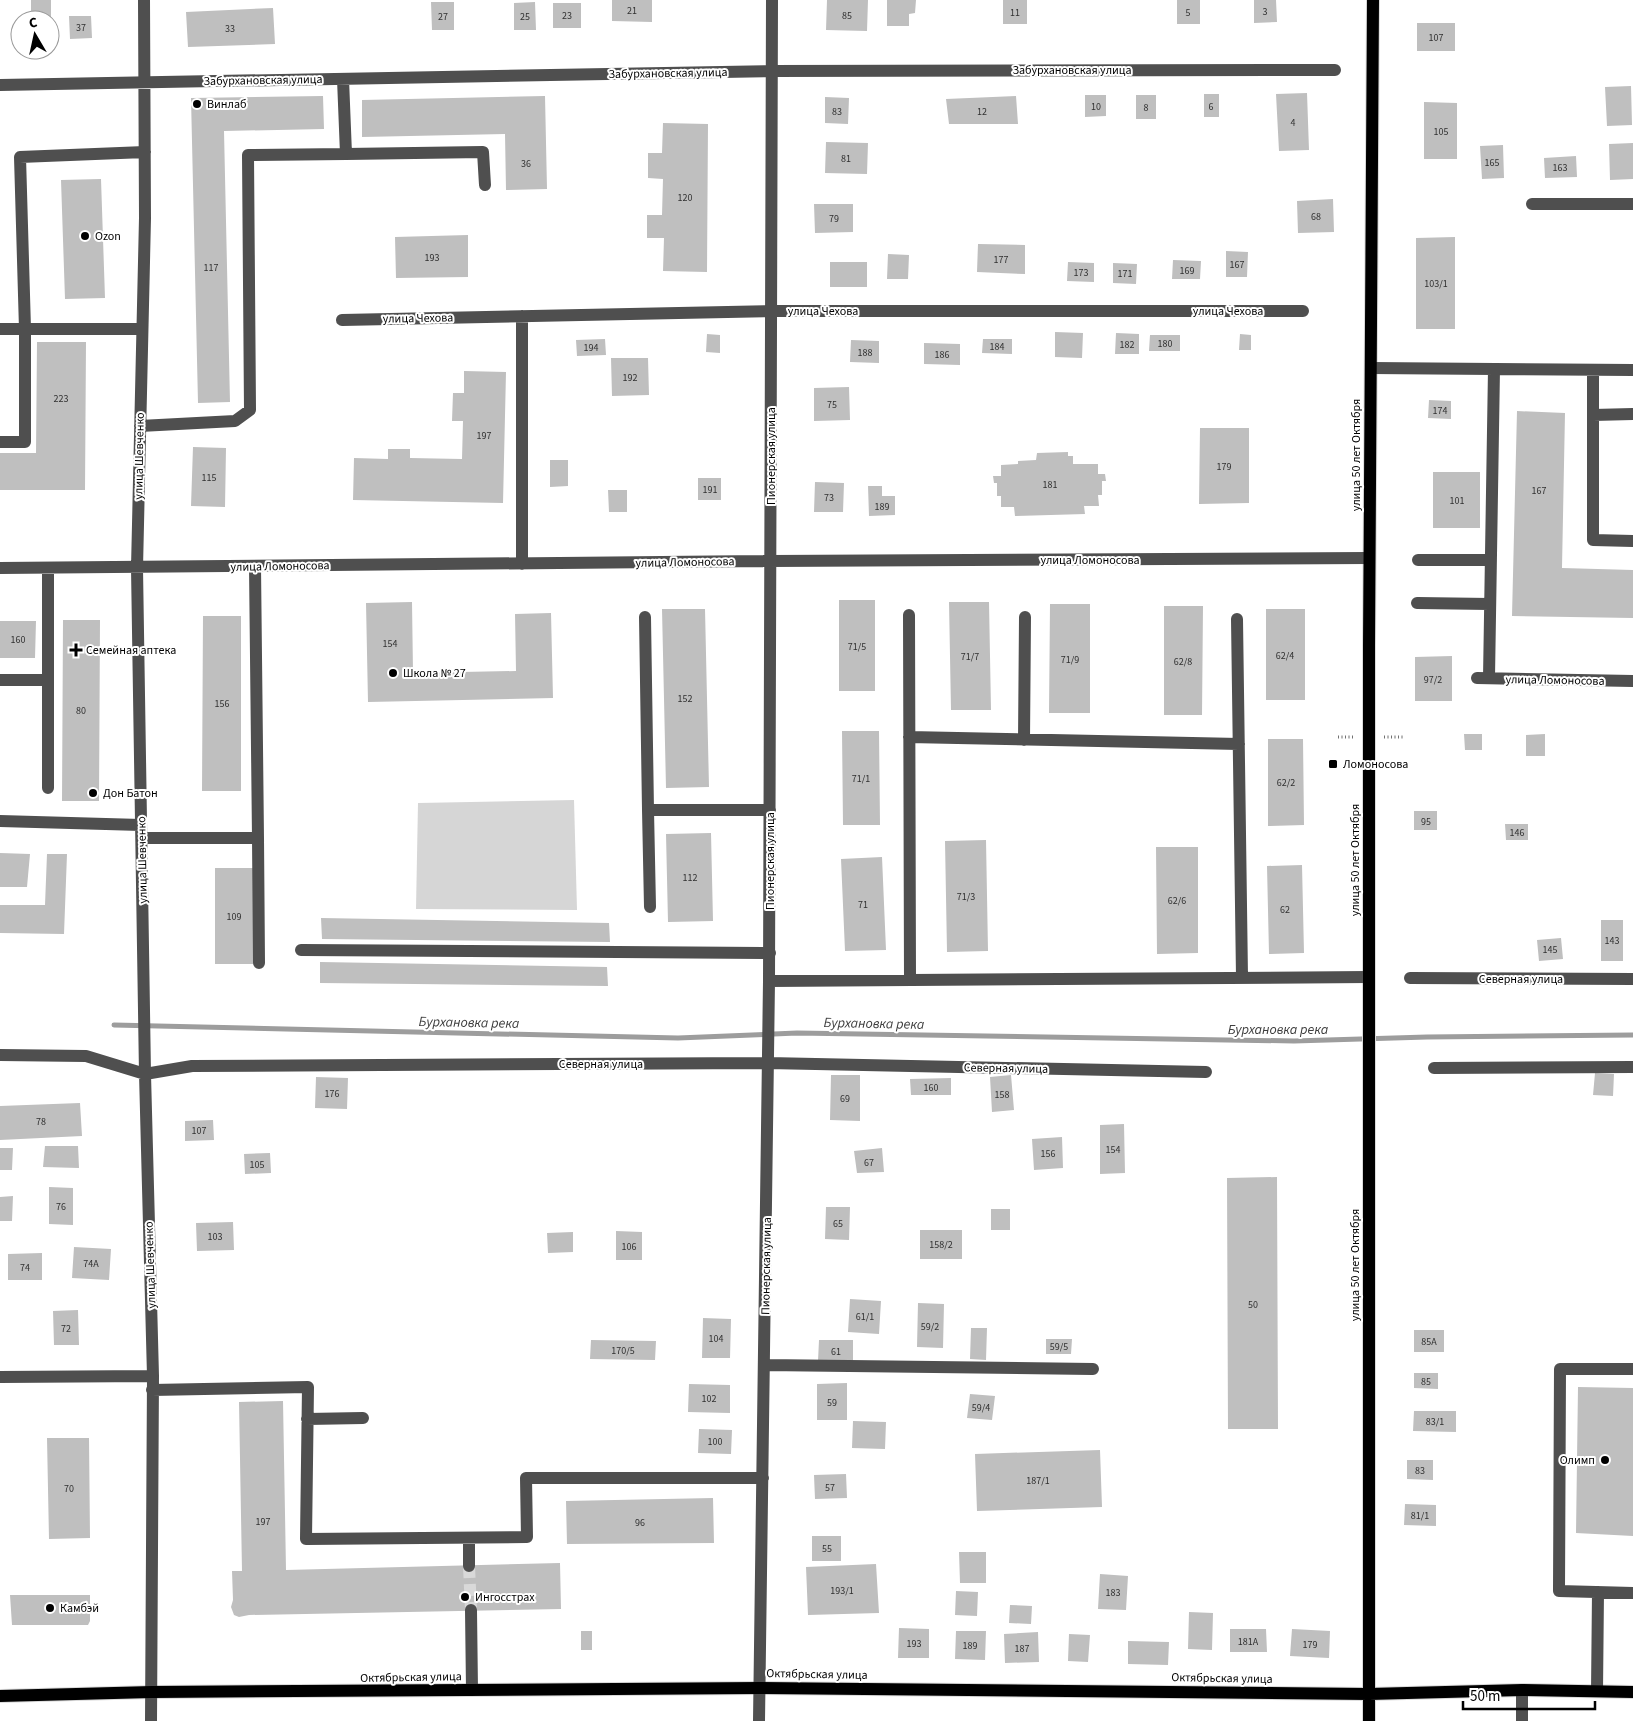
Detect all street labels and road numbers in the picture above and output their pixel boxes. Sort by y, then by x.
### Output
street label: Забурхановская улица [1012,62,1132,79]
street label: Забурхановская улица [608,64,728,83]
street label: Забурхановская улица [203,71,323,90]
street label: улица Чехова [788,303,858,320]
street label: улица Чехова [1193,303,1263,320]
street label: улица Чехова [383,309,454,328]
street label: улица 50 лет Октября [1348,399,1365,511]
street label: Пионерская улица [763,407,780,505]
street label: улица Шевченко [130,412,149,500]
street label: улица Ломоносова [1040,552,1140,569]
street label: улица Ломоносова [635,553,735,572]
street label: улица Ломоносова [230,557,330,576]
street label: улица Ломоносова [1505,671,1605,690]
street label: улица 50 лет Октября [1347,804,1364,916]
street label: Пионерская улица [762,812,779,910]
street label: улица Шевченко [133,816,152,904]
street label: Северная улица [1479,971,1563,988]
street label: Северная улица [559,1056,643,1073]
street label: Северная улица [964,1059,1048,1078]
street label: улица 50 лет Октября [1347,1209,1364,1321]
street label: Пионерская улица [757,1217,776,1315]
street label: улица Шевченко [140,1221,161,1309]
street label: Октябрьская улица [766,1665,868,1684]
street label: Октябрьская улица [360,1668,462,1687]
street label: Октябрьская улица [1171,1669,1273,1688]

